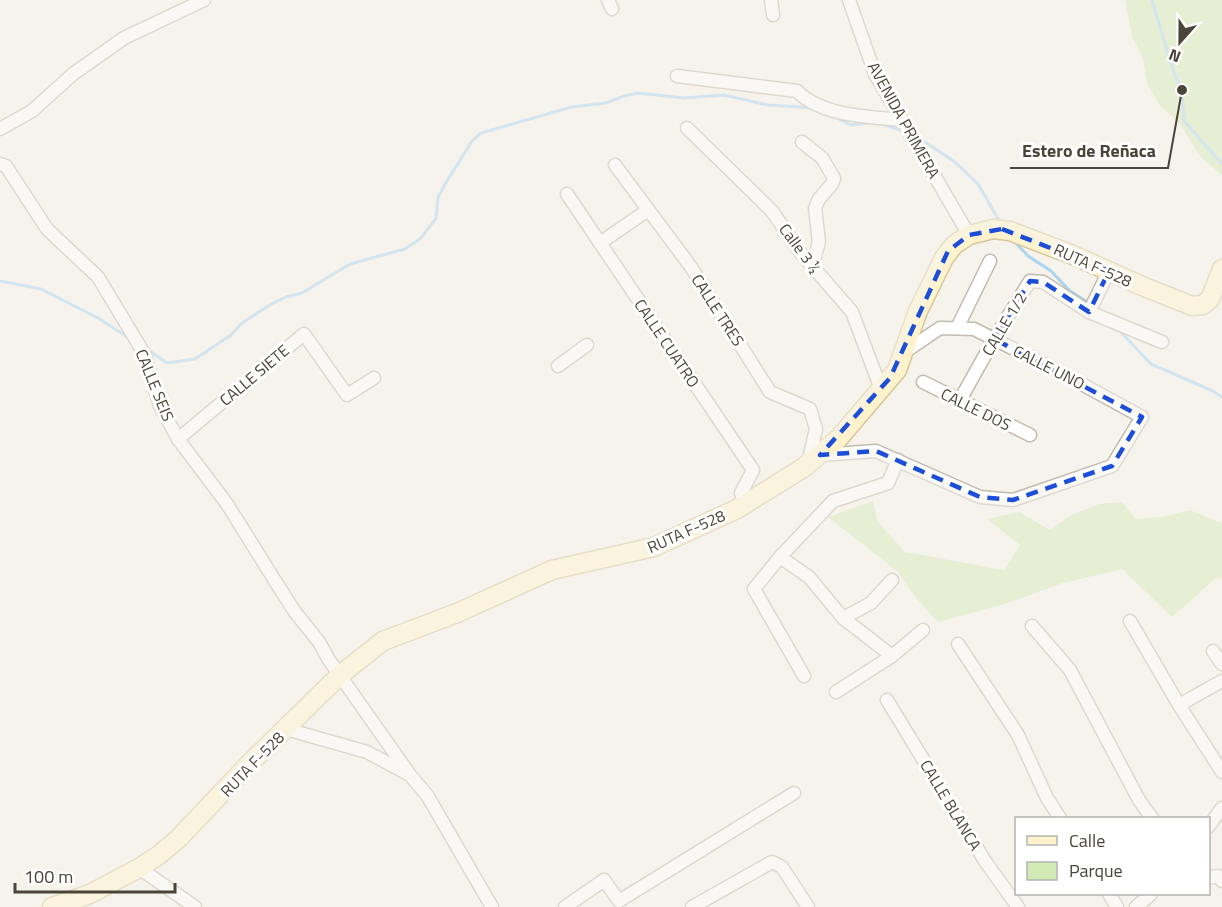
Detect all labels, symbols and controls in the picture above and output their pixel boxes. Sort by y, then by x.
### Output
north arrow [1150,12,1210,72]
text: N [1165,43,1184,69]
street label: AVENIDA PRIMERA [862,57,946,183]
callout: Estero de Reñaca [1010,132,1168,168]
text: Estero de Reñaca [1022,137,1156,164]
street label: Calle 3 ½ [773,218,827,278]
street label: RUTA F-528 [1050,237,1136,293]
street label: CALLE TRES [686,269,750,351]
street label: CALLE 1/2 [976,288,1032,360]
street label: CALLE CUATRO [628,294,706,392]
street label: CALLE SIETE [214,339,294,411]
street label: CALLE UNO [1009,339,1089,395]
street label: CALLE SEIS [130,345,180,425]
street label: CALLE DOS [937,382,1015,436]
street label: RUTA F-528 [643,503,729,559]
street label: RUTA F-528 [214,726,290,802]
street label: CALLE BLANCA [914,755,988,855]
legend [1015,817,1210,895]
text: Calle [1069,827,1105,854]
scale bar [15,856,176,894]
text: Parque [1069,857,1123,884]
text: 100 m [24,863,73,890]

